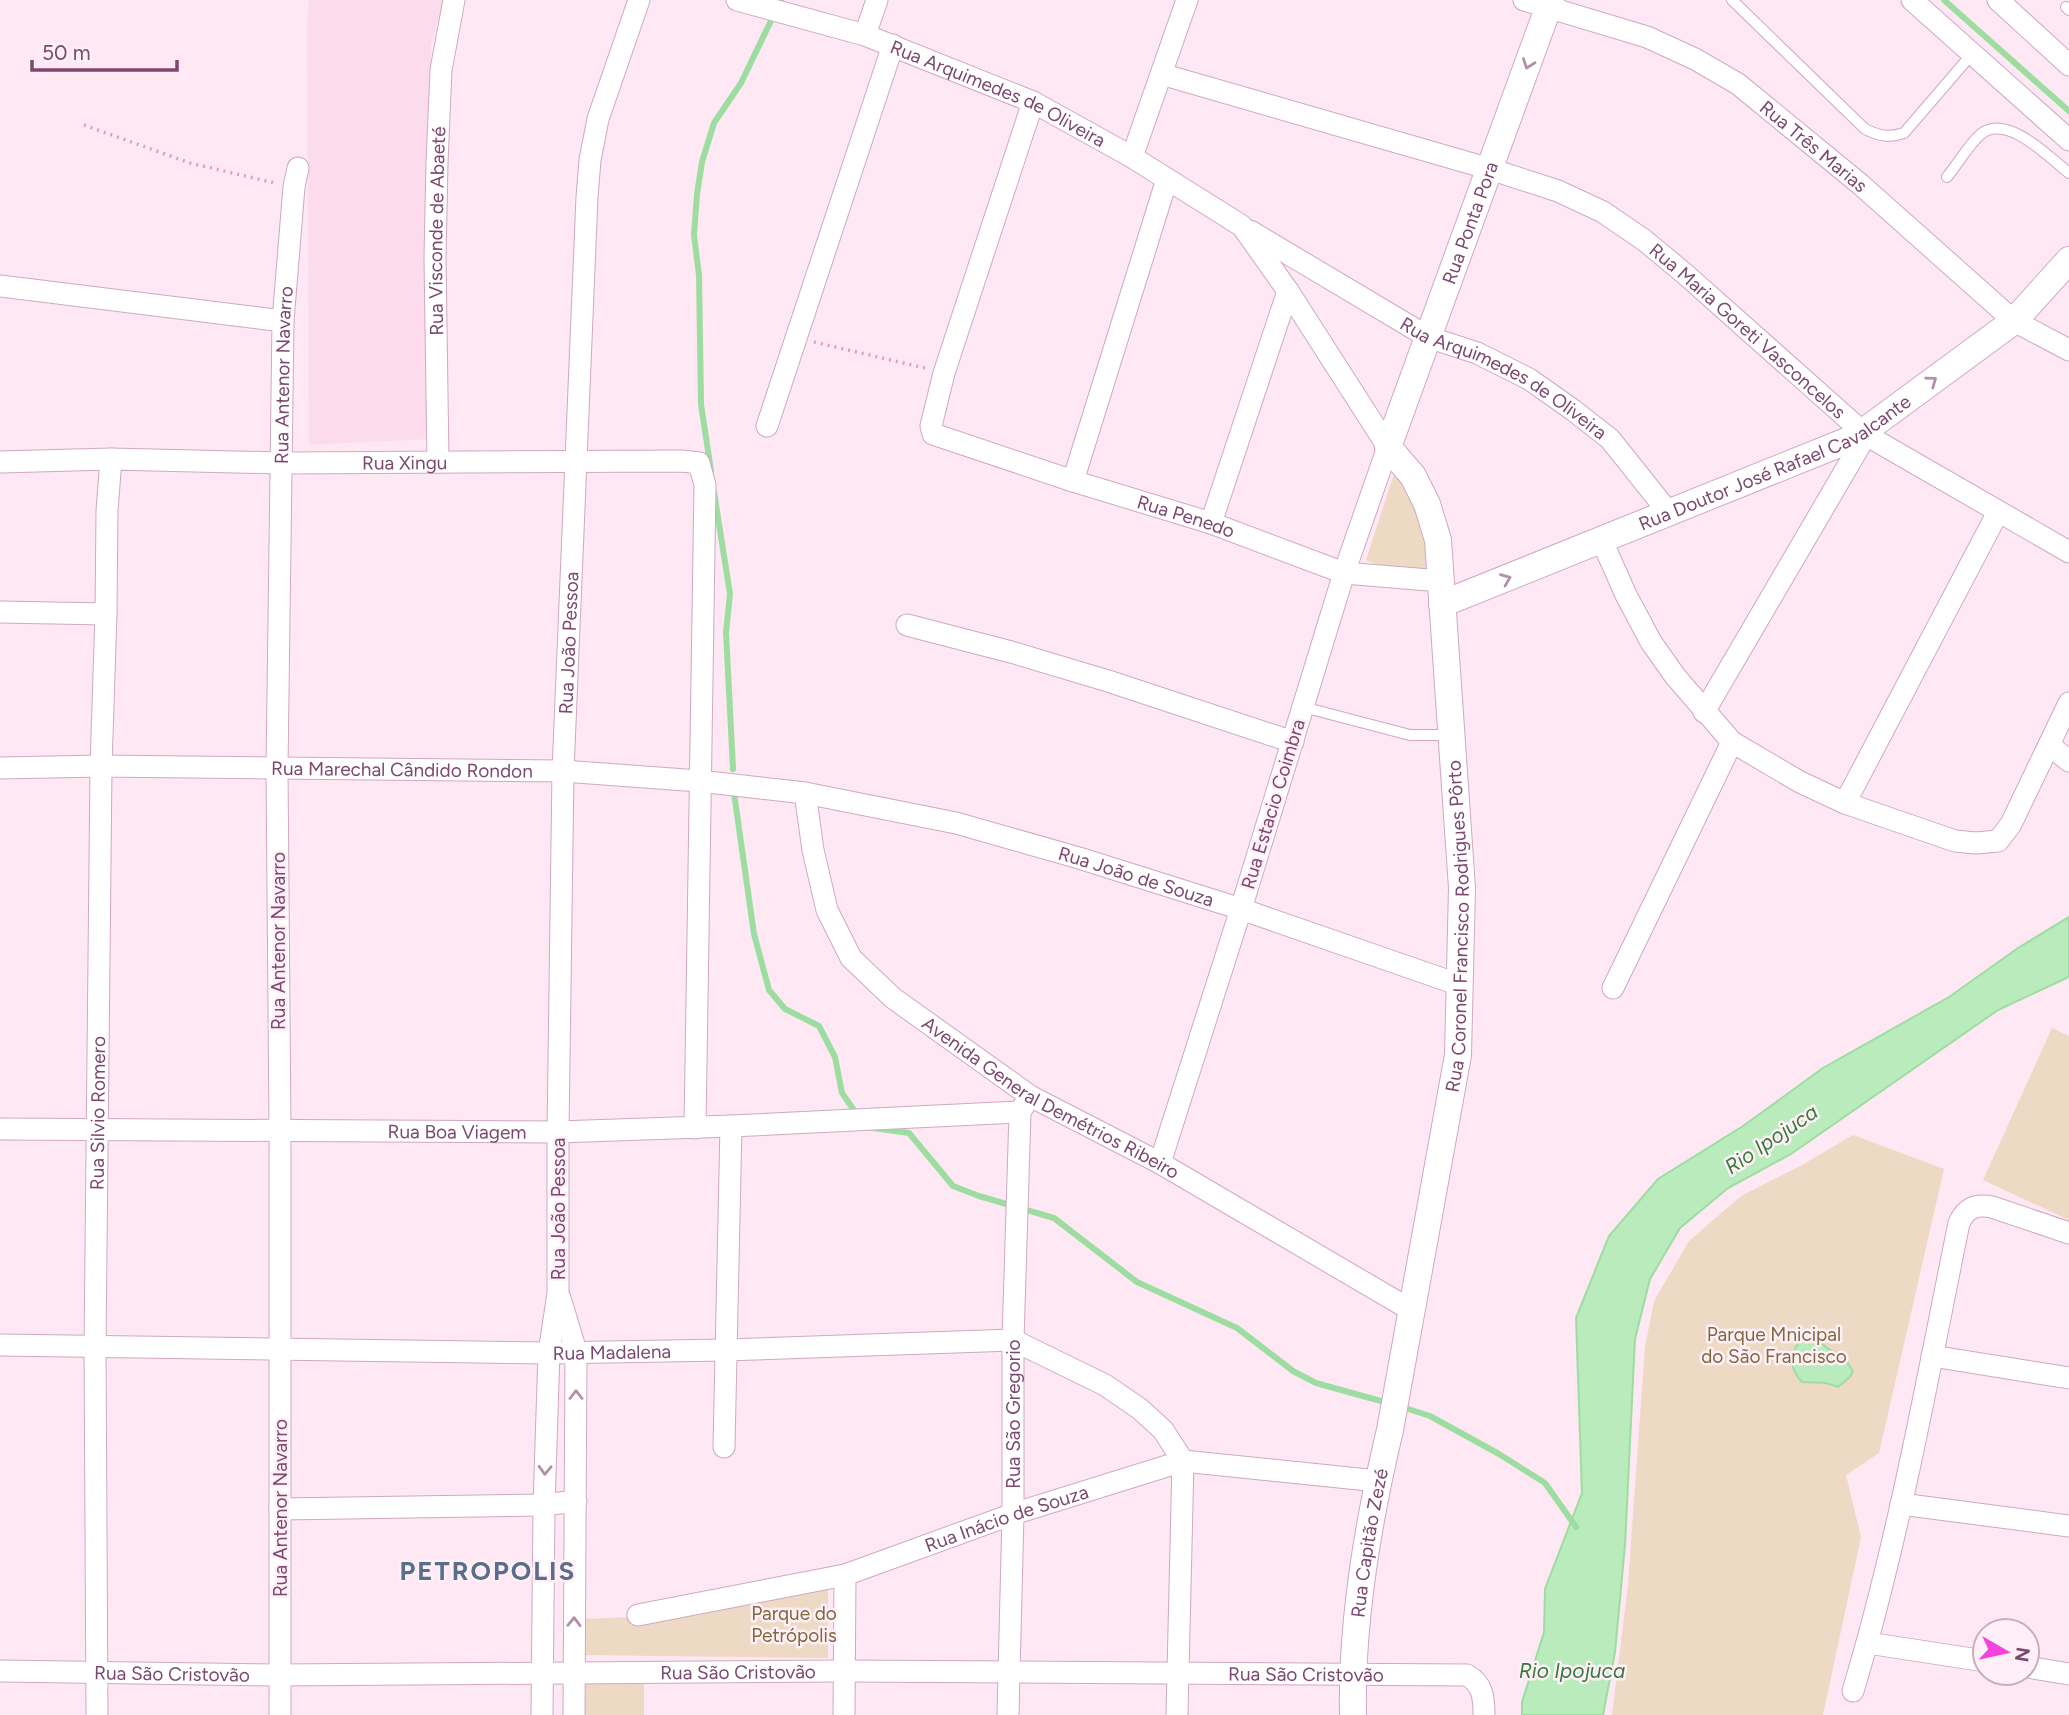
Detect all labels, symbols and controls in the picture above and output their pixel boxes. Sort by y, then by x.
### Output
scale bar [32,28,177,72]
street label: Rua Arquimedes de Oliveira [887,35,1110,152]
text: 50 m [42,40,91,65]
one-way arrow [1522,58,1536,70]
street label: Rua Três Marias [1755,95,1872,197]
street label: Rua Visconde de Abaeté [423,126,450,336]
street label: Rua Ponta Pora [1437,158,1503,287]
street label: Rua Maria Goreti Vasconcelos [1645,238,1851,423]
street label: Rua Antenor Navarro [270,285,297,464]
street label: Rua Arquimedes de Oliveira [1396,312,1612,444]
one-way arrow [1925,377,1937,389]
street label: Rua Doutor José Rafael Cavalcante [1635,389,1915,535]
street label: Rua Xingu [362,451,447,474]
street label: Rua Penedo [1134,490,1238,542]
street label: Rua João Pessoa [554,571,583,715]
one-way arrow [1499,573,1511,587]
street label: Rua Estacio Coimbra [1236,716,1310,892]
street label: Rua Marechal Cândido Rondon [271,756,533,782]
street label: Rua Coronel Francisco Rodrigues Pôrto [1440,760,1474,1094]
street label: Rua João de Souza [1056,841,1217,911]
street label: Rua Antenor Navarro [267,852,290,1030]
street label: Avenida General Demétrios Ribeiro [918,1011,1184,1183]
street label: Rua Silvio Romero [85,1036,110,1190]
water label: Rio Ipojuca [1720,1099,1822,1179]
street label: Rua Boa Viagem [387,1120,527,1143]
street label: Rua João Pessoa [547,1138,570,1280]
park label: Parque Mnicipal do São Francisco [1701,1323,1847,1368]
street label: Rua Madalena [553,1339,671,1364]
street label: Rua São Gregorio [1002,1339,1025,1489]
one-way arrow [568,1389,584,1400]
street label: Rua Antenor Navarro [269,1419,292,1597]
one-way arrow [537,1465,553,1476]
street label: Rua Capitão Zezé [1346,1466,1393,1619]
street label: Rua Inácio de Souza [921,1480,1091,1557]
district label: PETROPOLIS [400,1555,576,1587]
park label: Parque do Petrópolis [751,1602,837,1647]
one-way arrow [566,1617,582,1627]
north arrow [1971,1617,2041,1687]
text: N [2010,1646,2035,1664]
water label: Rio Ipojuca [1519,1658,1625,1683]
street label: Rua São Cristovão [660,1660,816,1684]
street label: Rua São Cristovão [94,1661,250,1686]
street label: Rua São Cristovão [1228,1662,1384,1686]

